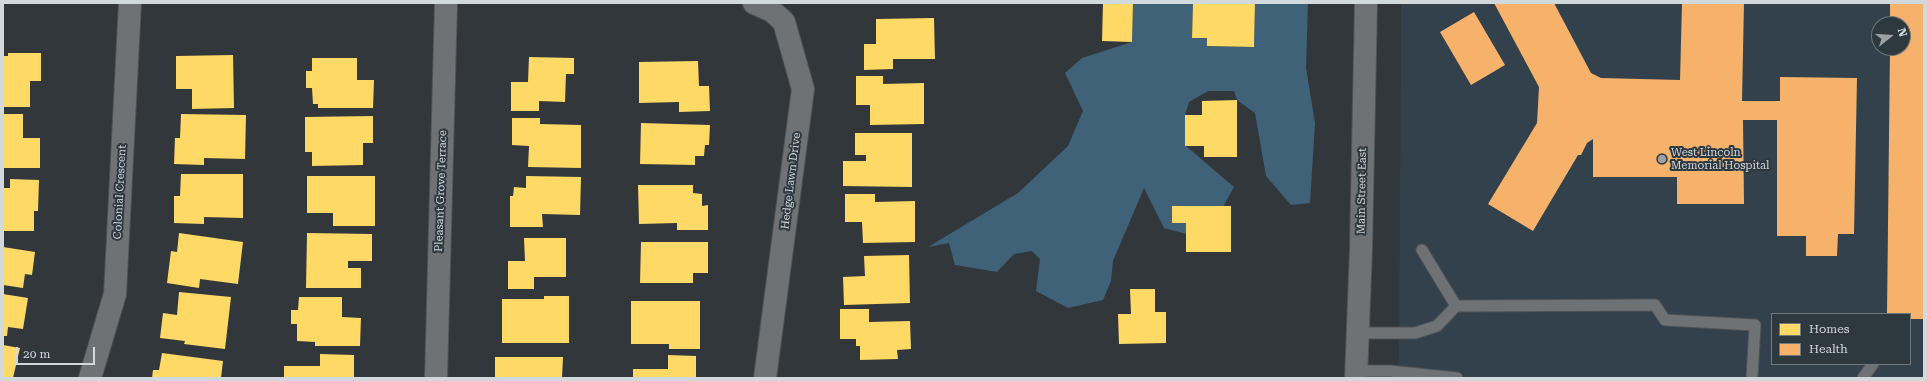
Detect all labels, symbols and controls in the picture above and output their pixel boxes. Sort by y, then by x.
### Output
north arrow [1871,16,1911,56]
text: N [1895,27,1909,39]
street label: Pleasant Grove Terrace [432,130,450,252]
street label: Hedge Lawn Drive [779,132,803,230]
street label: Colonial Crescent [111,144,129,240]
place label: West Lincoln Memorial Hospital [1671,146,1769,172]
street label: Main Street East [1355,148,1369,234]
marker: West Lincoln Memorial Hospital [1656,153,1668,165]
legend [1771,313,1911,365]
text: Homes [1809,322,1849,336]
scale bar [18,339,97,365]
text: Health [1809,342,1848,356]
text: 20 m [23,347,50,361]

